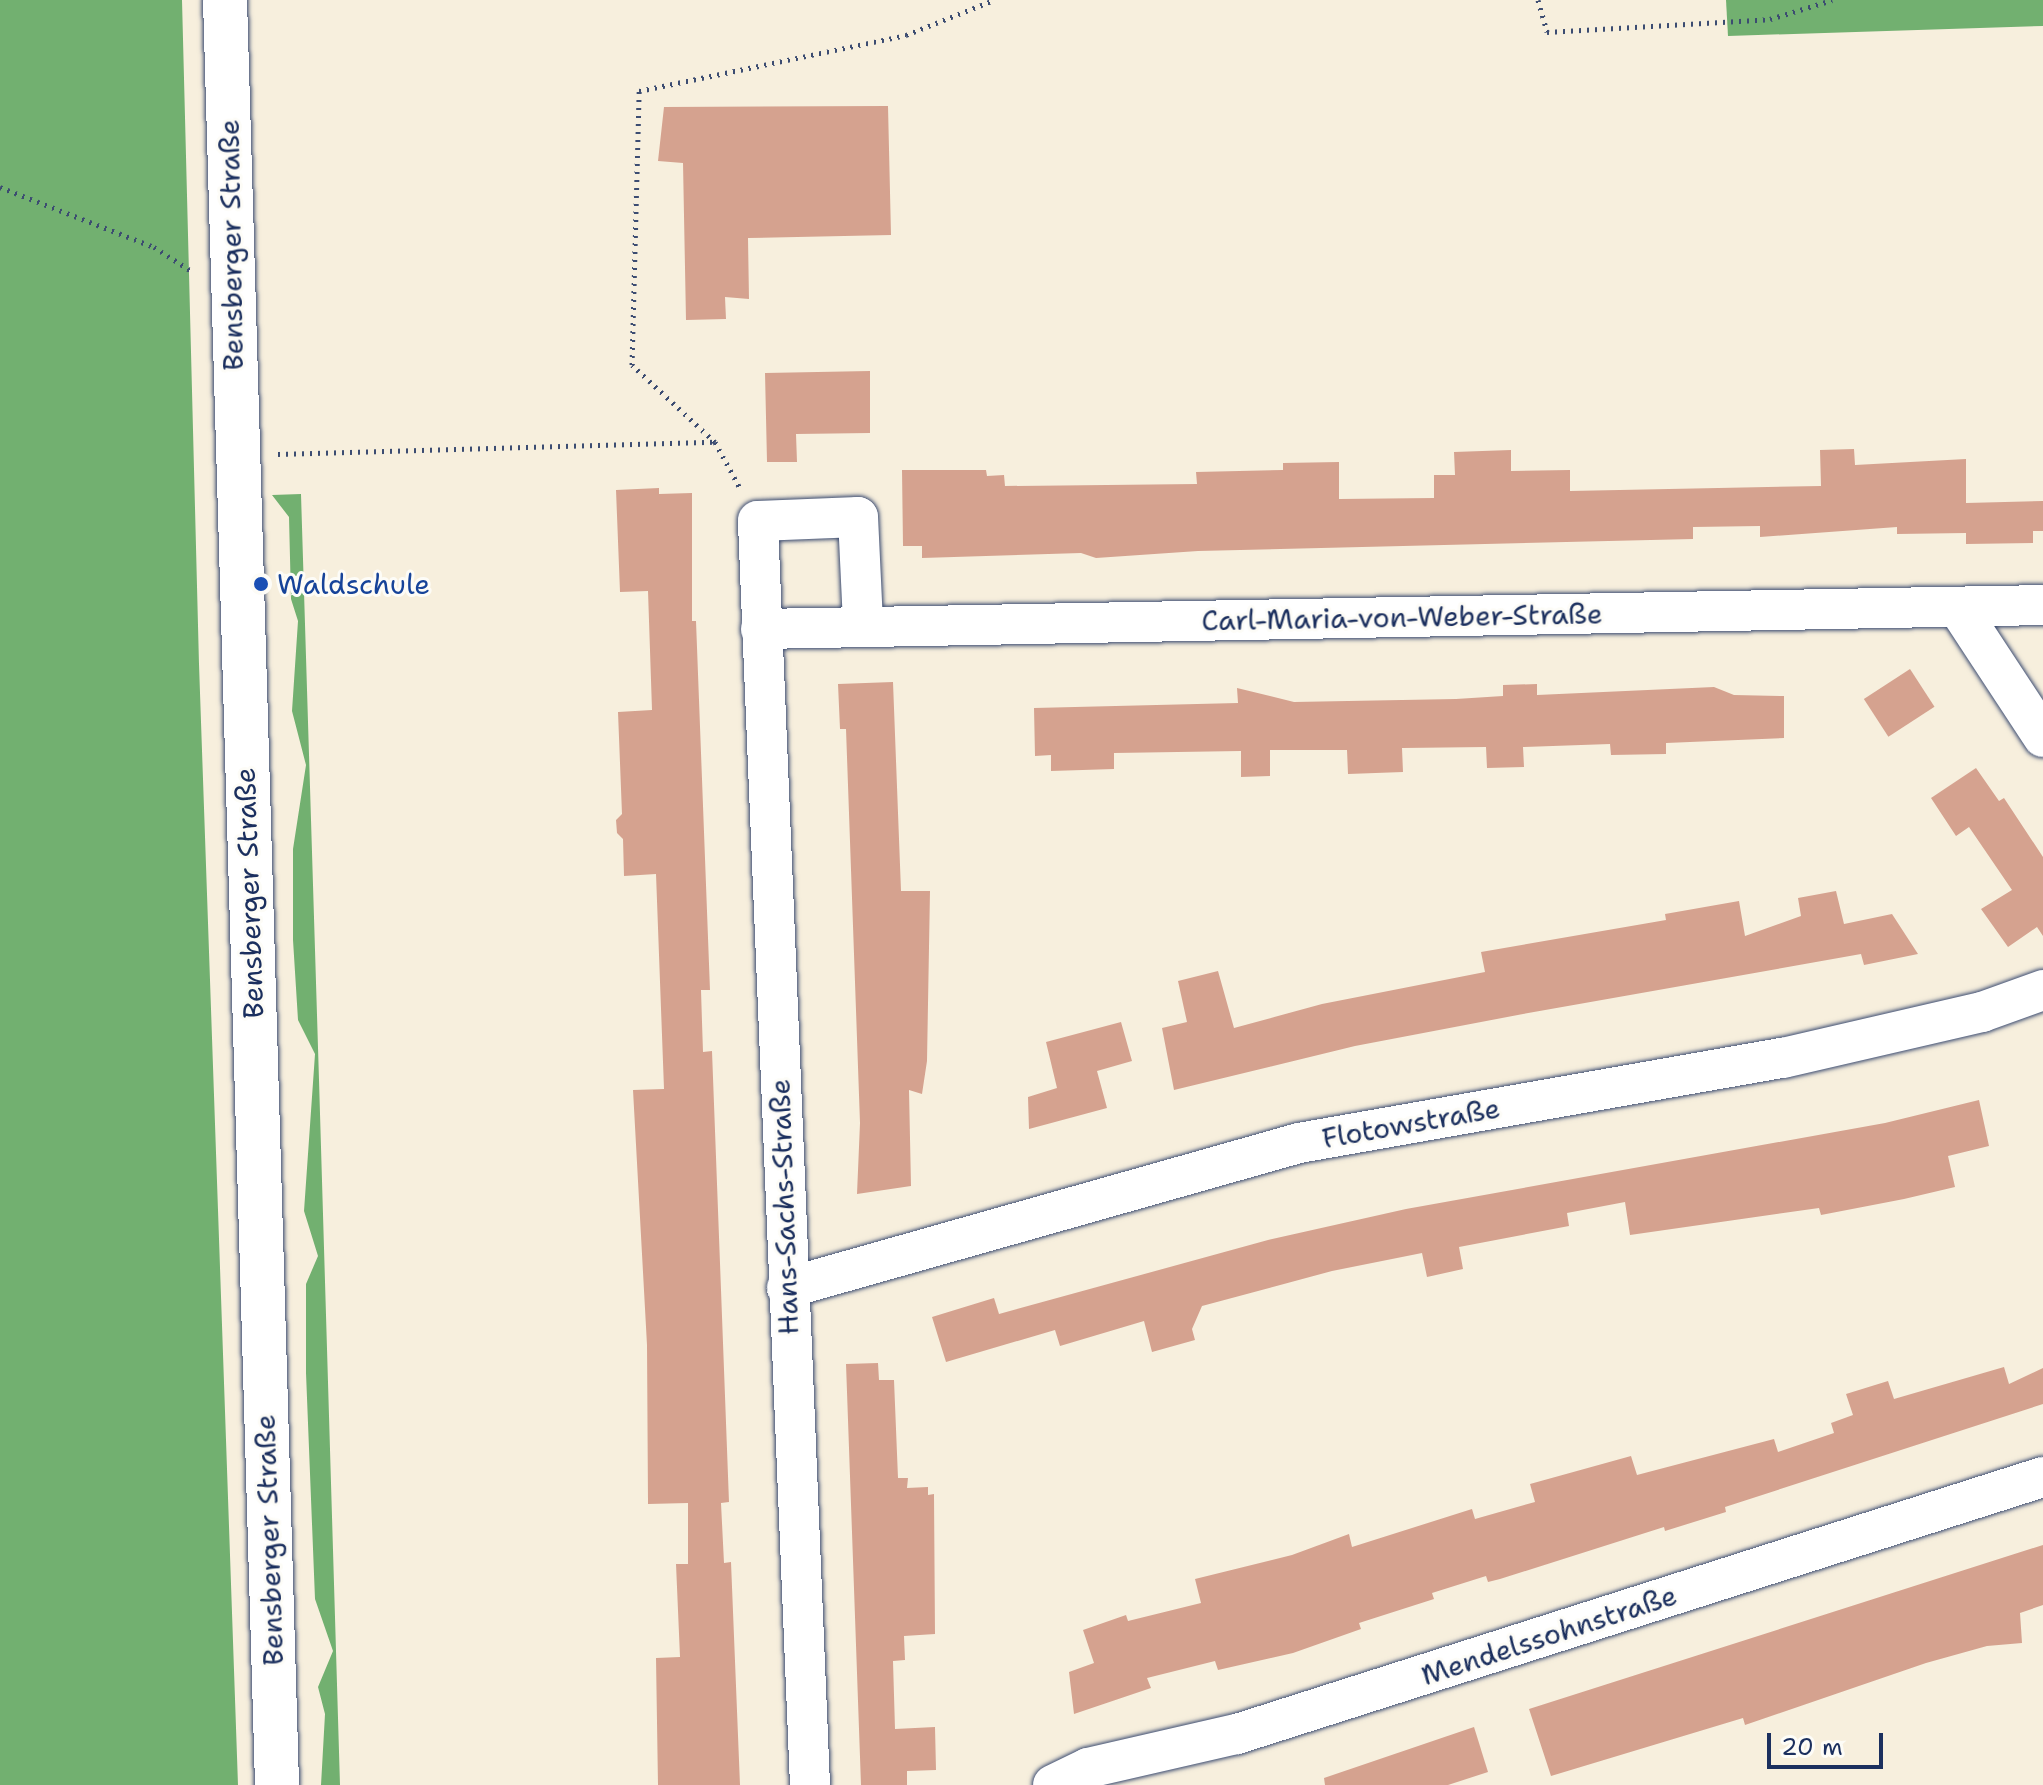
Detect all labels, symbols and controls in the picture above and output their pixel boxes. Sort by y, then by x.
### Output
street label: Bensberger Straße [212,119,250,371]
place label: Waldschule [277,567,430,601]
marker: Waldschule [252,575,270,593]
street label: Carl-Maria-von-Weber-Straße [1201,597,1603,637]
street label: Bensberger Straße [228,767,270,1019]
street label: Hans-Sachs-Straße [763,1078,805,1336]
street label: Flotowstraße [1319,1091,1503,1155]
street label: Bensberger Straße [248,1414,290,1666]
street label: Mendelssohnstraße [1417,1578,1681,1692]
scale bar [1771,1717,1887,1767]
text: 20 m [1781,1731,1843,1763]

